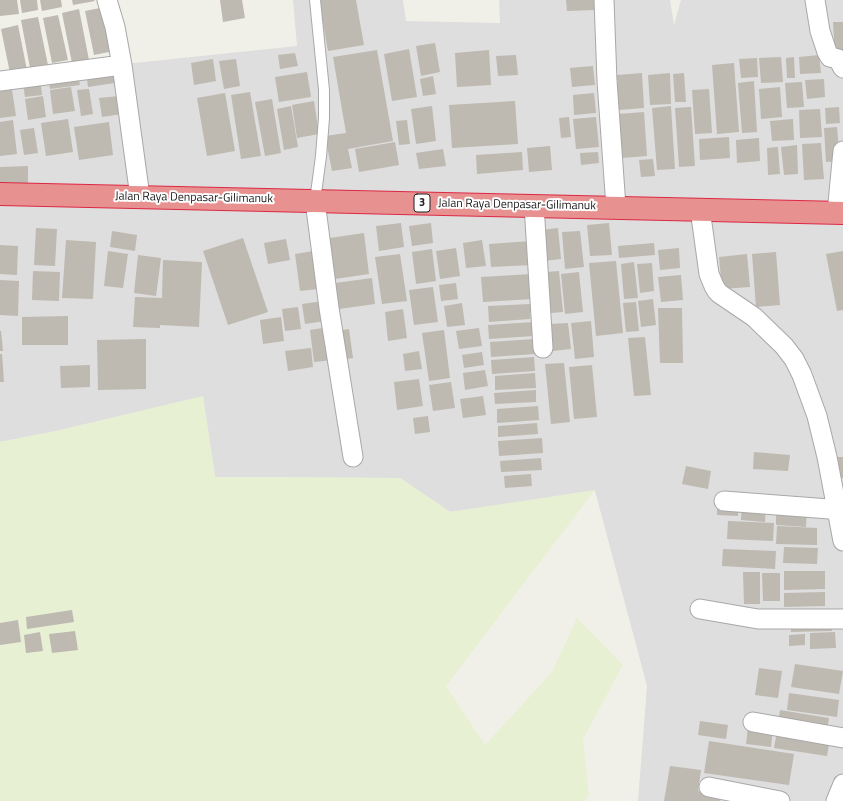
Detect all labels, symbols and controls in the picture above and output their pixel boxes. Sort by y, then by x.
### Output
street label: Jalan Raya Denpasar-Gilimanuk [115,189,273,207]
road number: 3 [414,194,430,212]
street label: Jalan Raya Denpasar-Gilimanuk [438,196,596,214]

